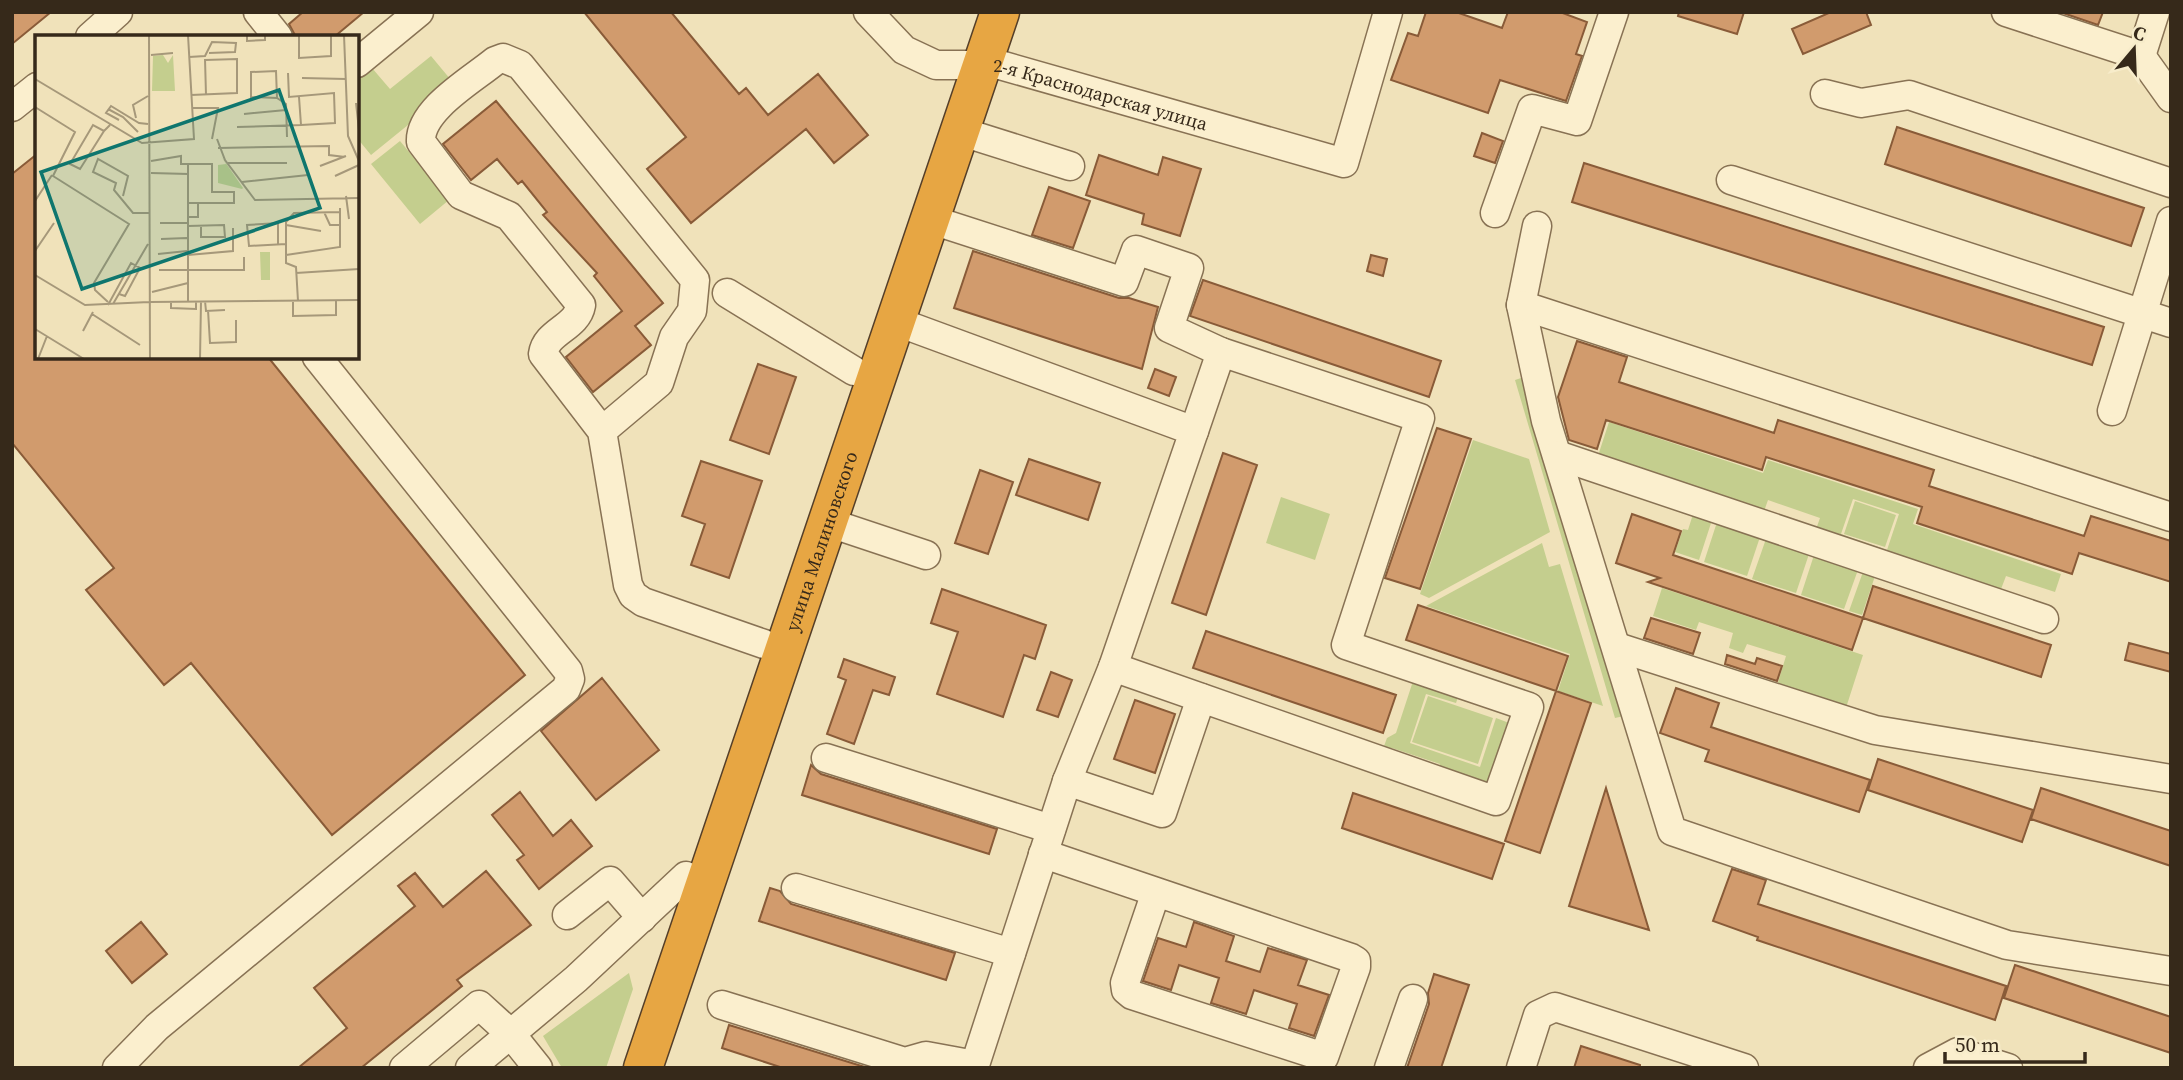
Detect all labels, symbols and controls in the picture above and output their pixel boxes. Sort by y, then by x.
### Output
north arrow [2099,14,2169,84]
text: С [2130,19,2150,47]
inset map [35,35,359,359]
street label: 2-я Краснодарская улица [993,52,1211,137]
street label: улица Малиновского [779,448,864,635]
scale bar [1945,1020,2085,1064]
text: 50 m [1955,1030,2000,1059]

